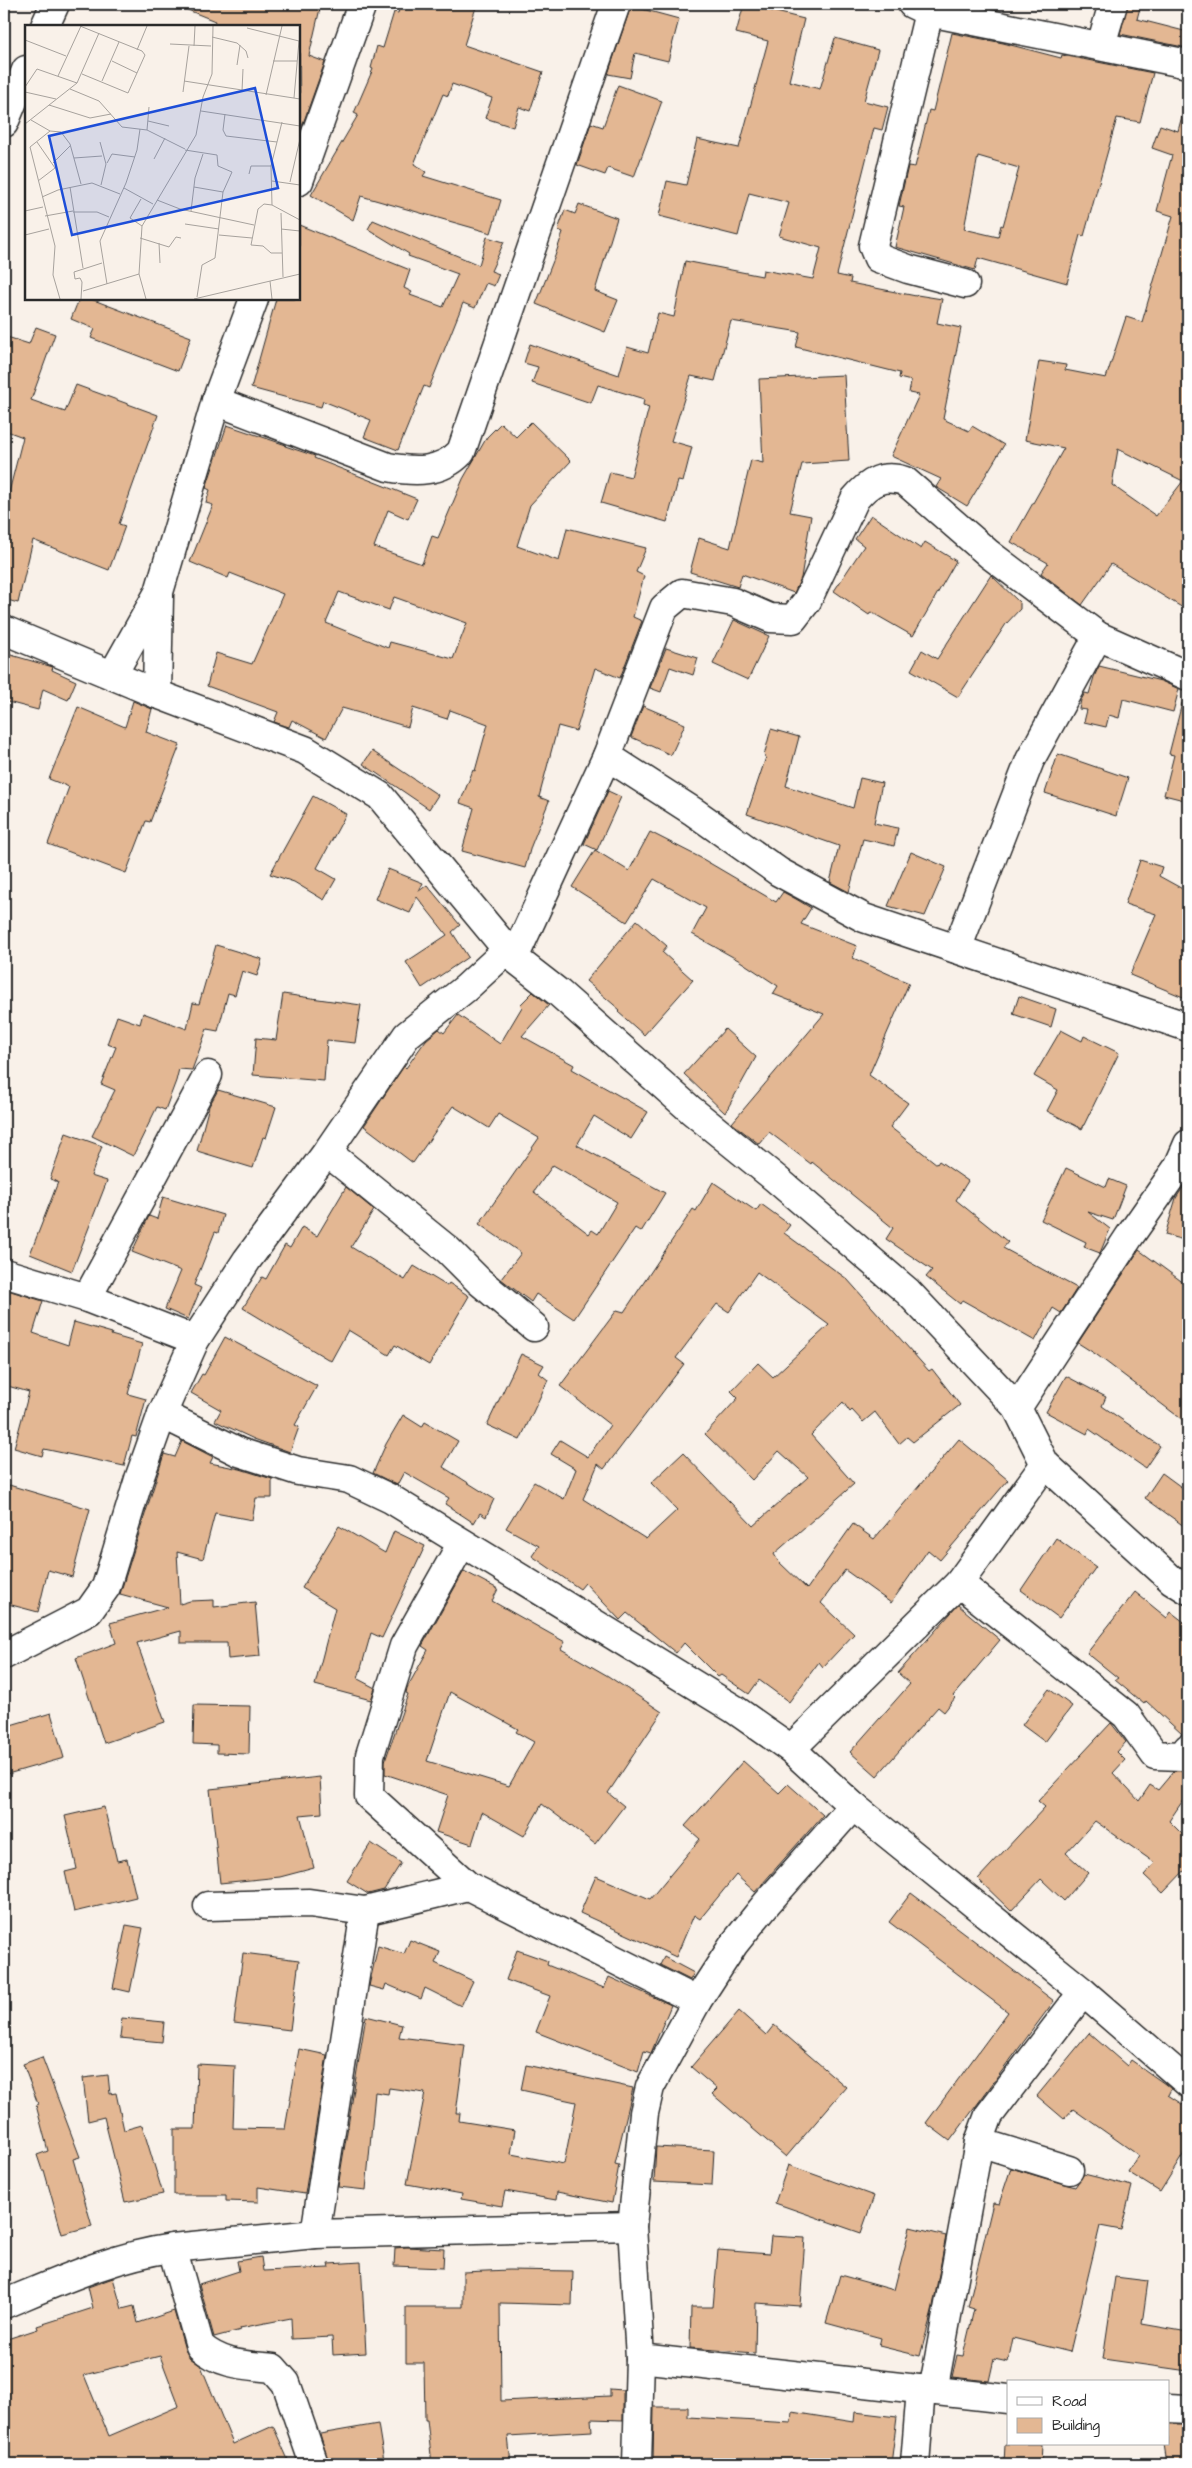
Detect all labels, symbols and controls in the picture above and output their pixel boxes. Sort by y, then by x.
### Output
inset map [25,25,300,300]
legend [1007,2380,1170,2446]
text: Road [1052,2391,1087,2412]
text: Building [1052,2415,1100,2437]

